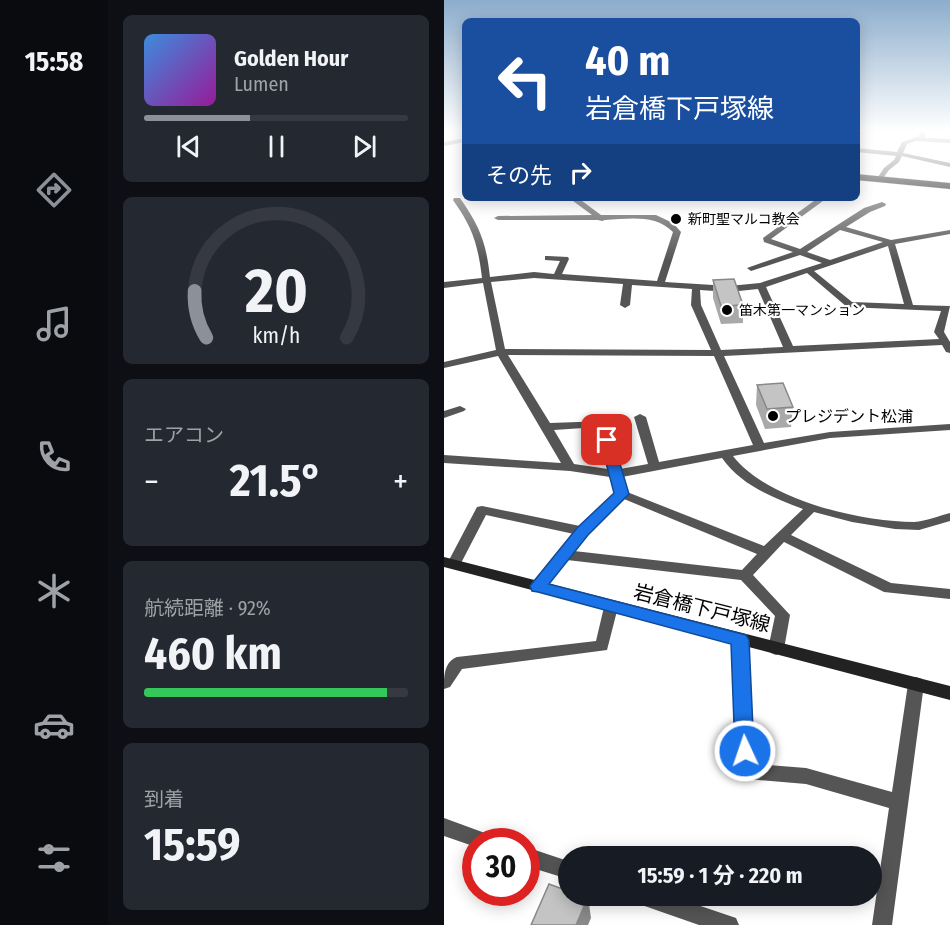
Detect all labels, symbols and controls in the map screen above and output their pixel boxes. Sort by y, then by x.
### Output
text: 40 m [585,36,670,86]
icon: left [486,42,564,120]
text: Golden Hour [234,45,348,72]
text: 15:58 [25,46,83,78]
text: Lumen [234,72,289,96]
text: 岩倉橋下戸塚線 [585,93,774,125]
icon: previous [172,130,205,163]
icon: pause [260,130,293,163]
icon: next [348,130,381,163]
icon: right [564,156,597,189]
text: その先 [486,162,552,189]
icon: directions [33,169,75,211]
place label: 新町聖マルコ教会 [688,211,800,228]
marker: 新町聖マルコ教会 [669,212,683,226]
text: 20 [244,254,307,329]
place label: 笛木第一マンション [739,302,865,319]
icon: music [33,303,75,345]
marker: 笛木第一マンション [720,303,734,317]
text: km/h [252,323,300,349]
place label: プレジデント松浦 [785,407,913,426]
marker: プレジデント松浦 [766,409,780,423]
pin [581,414,632,465]
text: エアコン [144,423,224,447]
icon: arrive [590,423,623,456]
icon: phone [33,436,75,478]
text: 21.5° [230,454,322,508]
text: − [144,462,159,502]
text: + [393,462,408,502]
icon: climate [33,570,75,612]
street label: 岩倉橋下戸塚線 [631,579,773,637]
text: 航続距離 · 92% [144,596,271,620]
text: 460 km [144,627,282,681]
icon: car [33,704,75,746]
position arrow [713,719,777,783]
text: 到着 [144,787,184,811]
text: 15:59 [144,818,240,872]
speed limit sign: 30 [462,828,540,906]
icon: filters [33,837,75,879]
text: 15:59 · 1 分 · 220 m [637,862,803,889]

